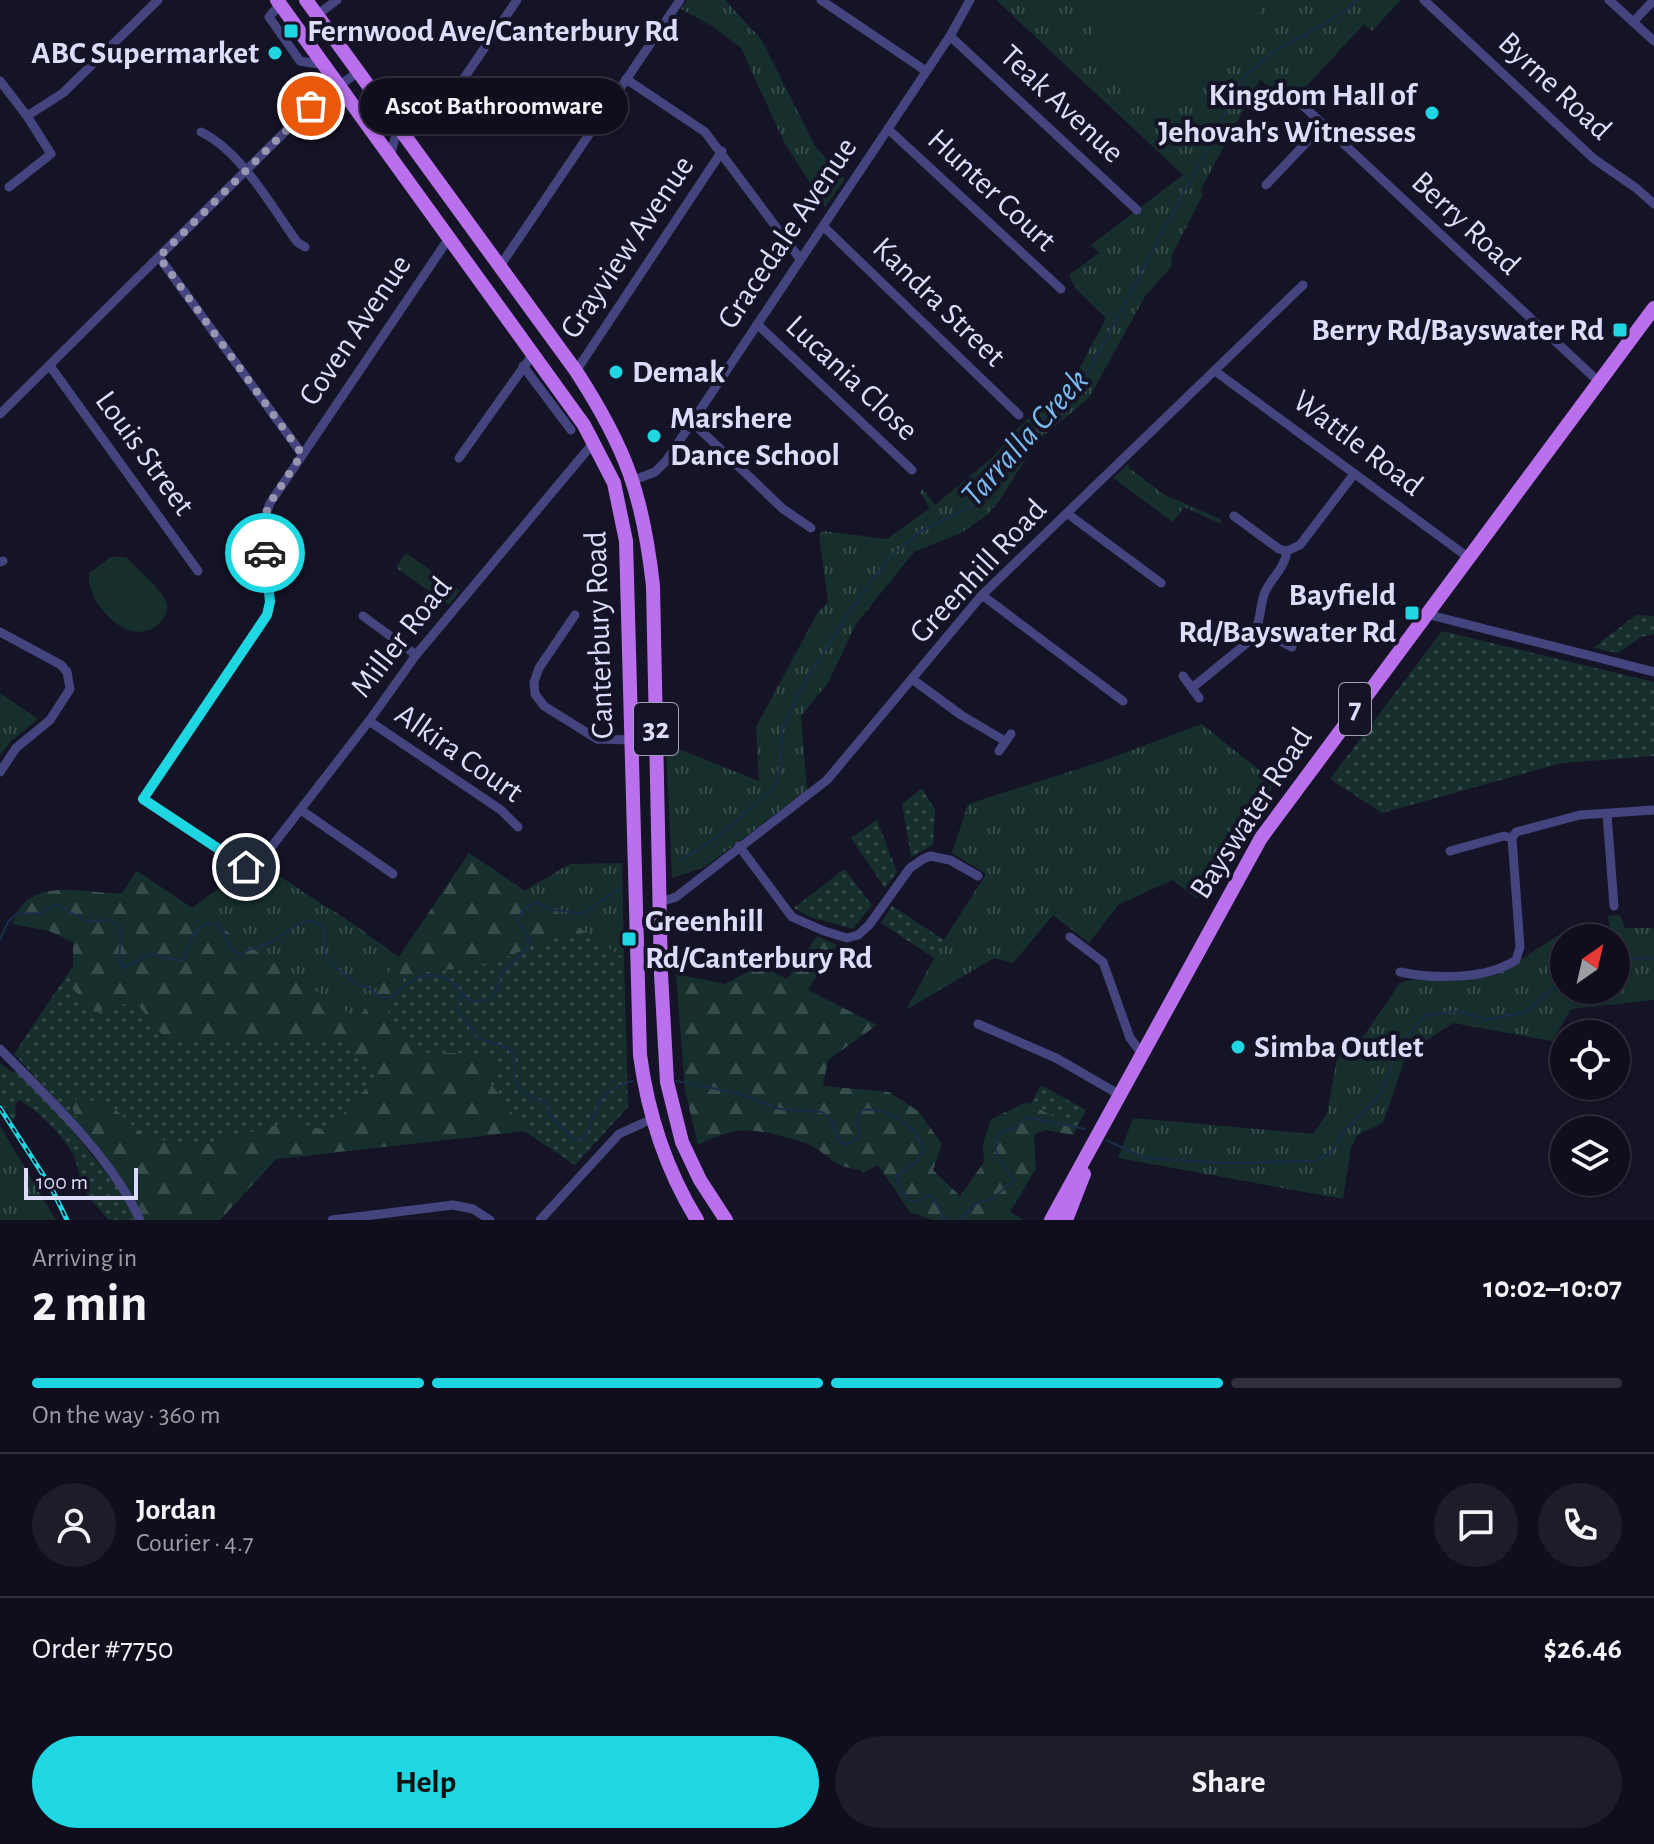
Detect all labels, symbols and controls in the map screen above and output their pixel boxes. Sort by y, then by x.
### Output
place label: Fernwood Ave/Canterbury Rd [307,15,679,47]
marker: Fernwood Ave/Canterbury Rd [282,22,300,40]
street label: Byrne Road [1492,26,1618,146]
place label: ABC Supermarket [31,37,259,69]
street label: Teak Avenue [994,39,1130,169]
marker: ABC Supermarket [266,44,284,62]
pin [277,72,345,140]
callout: Ascot Bathroomware [359,78,627,134]
place label: Kingdom Hall of Jehovah's Witnesses [1158,79,1418,148]
icon: bag [289,84,333,128]
text: Ascot Bathroomware [385,93,603,119]
marker: Kingdom Hall of Jehovah's Witnesses [1423,104,1441,122]
street label: Hunter Court [922,123,1062,257]
street label: Gracedale Avenue [711,132,863,334]
street label: Grayview Avenue [554,150,700,344]
street label: Berry Road [1406,165,1526,281]
street label: Kandra Street [867,231,1011,373]
street label: Coven Avenue [293,249,417,411]
street label: Lucania Close [780,309,924,447]
place label: Berry Rd/Bayswater Rd [1311,314,1604,346]
marker: Berry Rd/Bayswater Rd [1611,321,1629,339]
place label: Demak [632,356,725,388]
marker: Demak [607,363,625,381]
water label: Tarralla Creek [955,363,1095,513]
street label: Wattle Road [1287,384,1429,502]
street label: Louis Street [89,385,201,521]
place label: Marshere Dance School [670,402,840,471]
marker: Marshere Dance School [645,427,663,445]
street label: Greenhill Road [904,493,1052,649]
courier [225,513,305,593]
street label: Canterbury Road [579,530,619,740]
icon: car [243,531,287,575]
street label: Miller Road [344,571,458,703]
place label: Bayfield Rd/Bayswater Rd [1178,579,1396,648]
marker: Bayfield Rd/Bayswater Rd [1403,604,1421,622]
road number: 7 [1339,683,1371,735]
street label: Alkira Court [390,698,528,808]
road number: 32 [634,703,678,755]
street label: Bayswater Road [1184,722,1318,904]
pin [212,833,280,901]
icon: home [224,845,268,889]
place label: Greenhill Rd/Canterbury Rd [645,905,872,974]
north arrow [1550,924,1630,1004]
map controls [1550,924,1630,1196]
marker: Greenhill Rd/Canterbury Rd [620,930,638,948]
button: locate [1550,1020,1630,1100]
place label: Simba Outlet [1254,1031,1424,1063]
marker: Simba Outlet [1229,1038,1247,1056]
button: layers [1550,1116,1630,1196]
scale bar [24,1164,138,1200]
text: 100 m [36,1171,88,1193]
text: Arriving in [32,1245,137,1271]
text: 10:02–10:07 [1483,1273,1622,1303]
text: 2 min [32,1278,147,1330]
text: On the way · 360 m [32,1402,220,1428]
button: person [32,1483,116,1567]
button: chat [1434,1483,1518,1567]
button: phone [1538,1483,1622,1567]
text: Jordan [136,1495,216,1525]
text: Courier · 4.7 [136,1530,254,1556]
text: Order #7750 [32,1634,174,1664]
text: $26.46 [1543,1634,1622,1664]
button: Help [32,1736,819,1828]
button: Share [835,1736,1622,1828]

